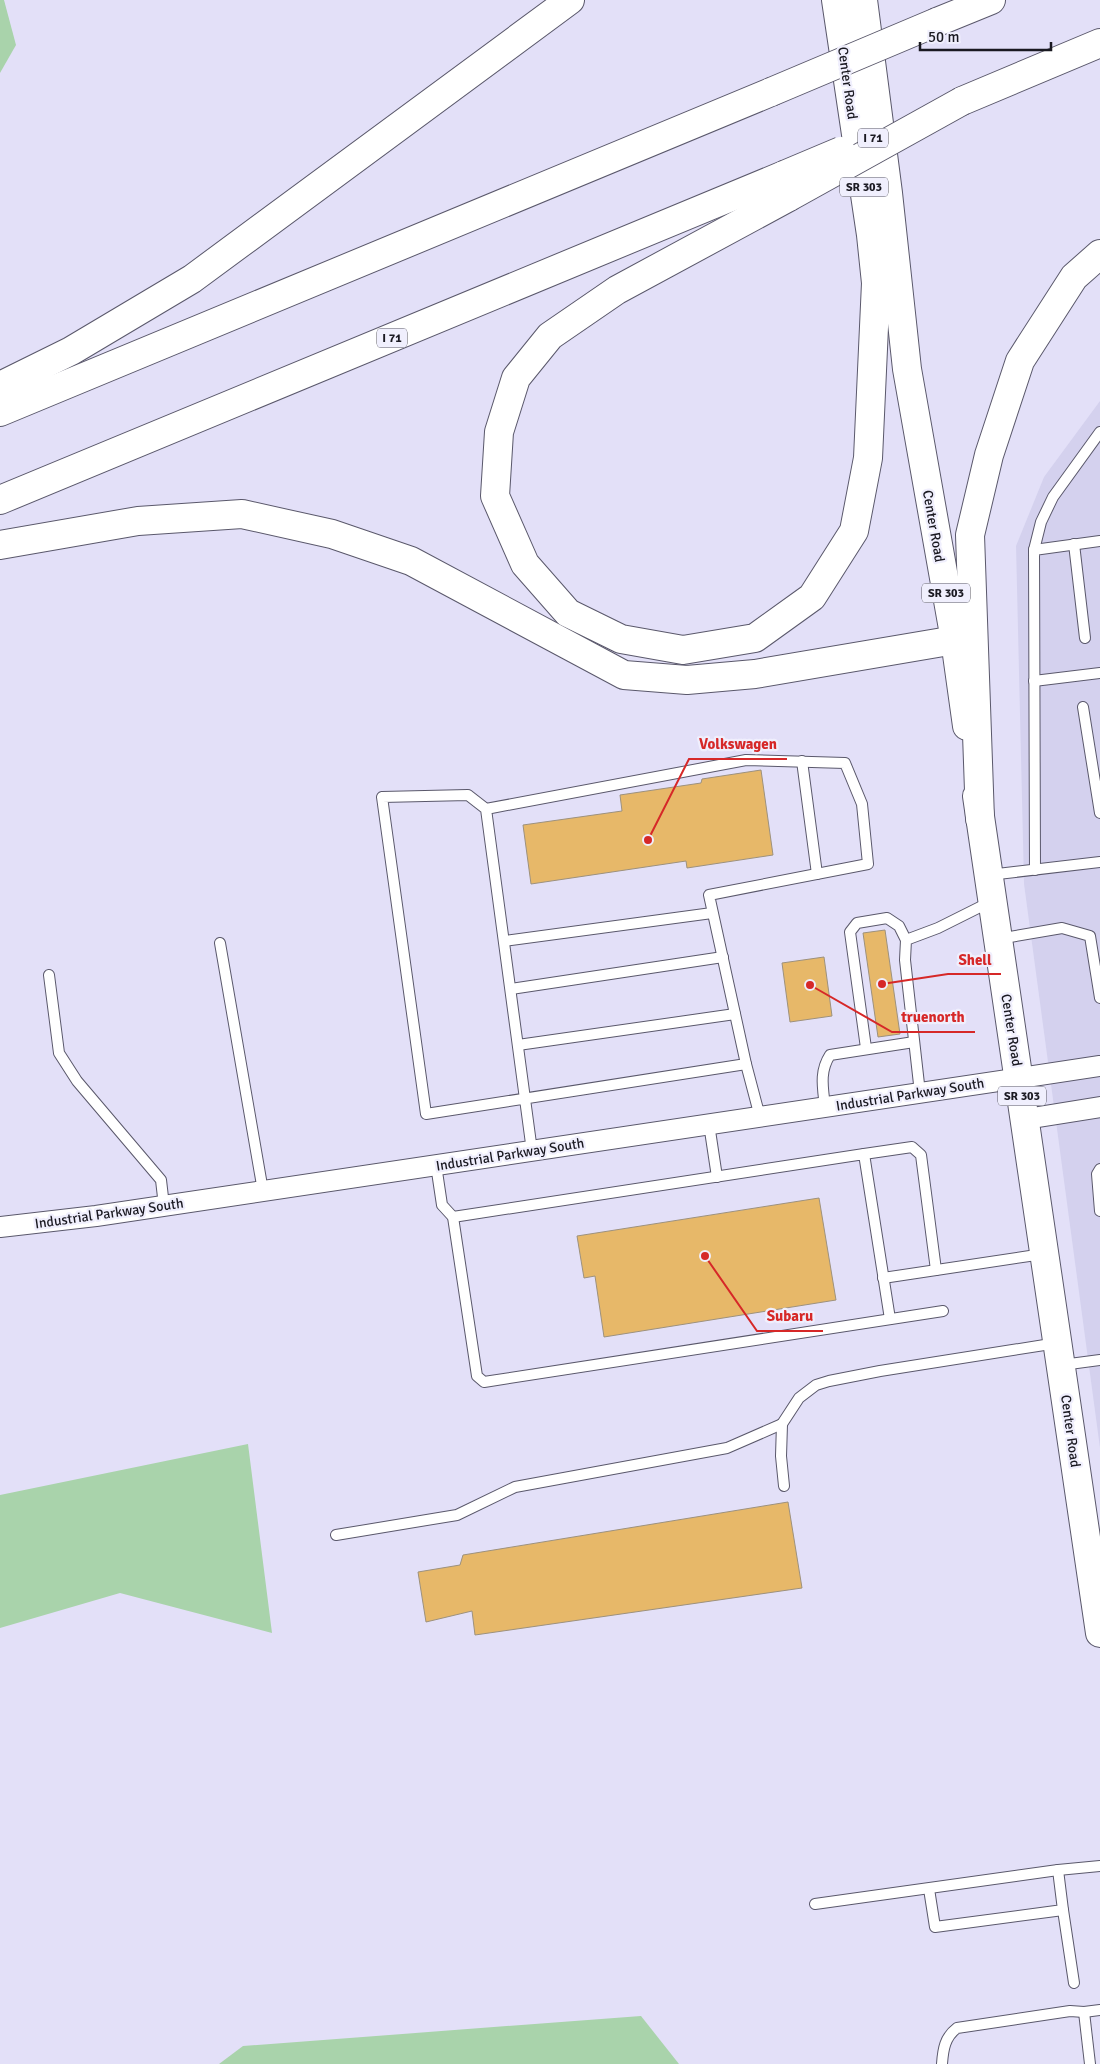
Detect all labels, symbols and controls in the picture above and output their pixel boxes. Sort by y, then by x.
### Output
scale bar [920,20,1051,52]
text: 50 m [928,28,959,46]
street label: Center Road [834,46,861,120]
road number: I 71 [858,128,888,148]
road number: SR 303 [840,178,888,196]
road number: I 71 [377,328,407,348]
street label: Center Road [919,489,948,563]
road number: SR 303 [922,584,970,602]
callout: Volkswagen [689,729,787,759]
text: Volkswagen [699,735,777,753]
callout: Shell [948,944,1001,974]
text: Shell [958,951,992,969]
street label: Center Road [997,993,1026,1067]
callout: truenorth [892,1002,975,1032]
text: truenorth [900,1008,965,1026]
street label: Industrial Parkway South [835,1074,985,1115]
road number: SR 303 [998,1086,1046,1106]
street label: Industrial Parkway South [435,1134,585,1175]
street label: Industrial Parkway South [34,1195,185,1232]
callout: Subaru [757,1301,823,1331]
text: Subaru [767,1307,813,1325]
street label: Center Road [1057,1394,1084,1468]

